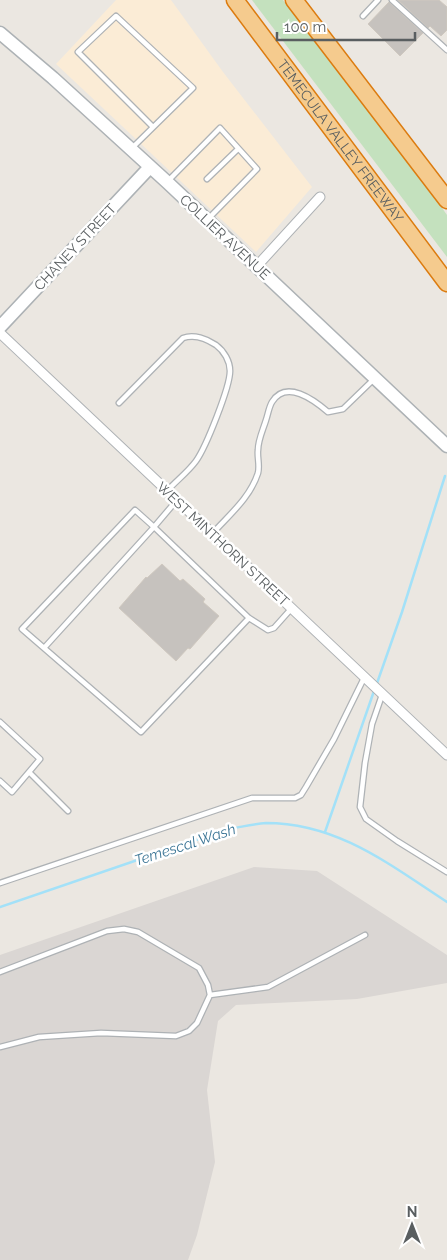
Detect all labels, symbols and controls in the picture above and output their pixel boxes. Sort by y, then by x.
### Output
scale bar [277,10,414,42]
text: 100 m [284,18,326,36]
street label: TEMECULA VALLEY FREEWAY [274,56,407,225]
street label: COLLIER AVENUE [177,191,273,283]
street label: CHANEY STREET [31,200,120,294]
street label: WEST MINTHORN STREET [154,479,293,610]
water label: Temescal Wash [132,820,238,870]
north arrow [387,1200,437,1250]
text: N [407,1204,417,1220]

